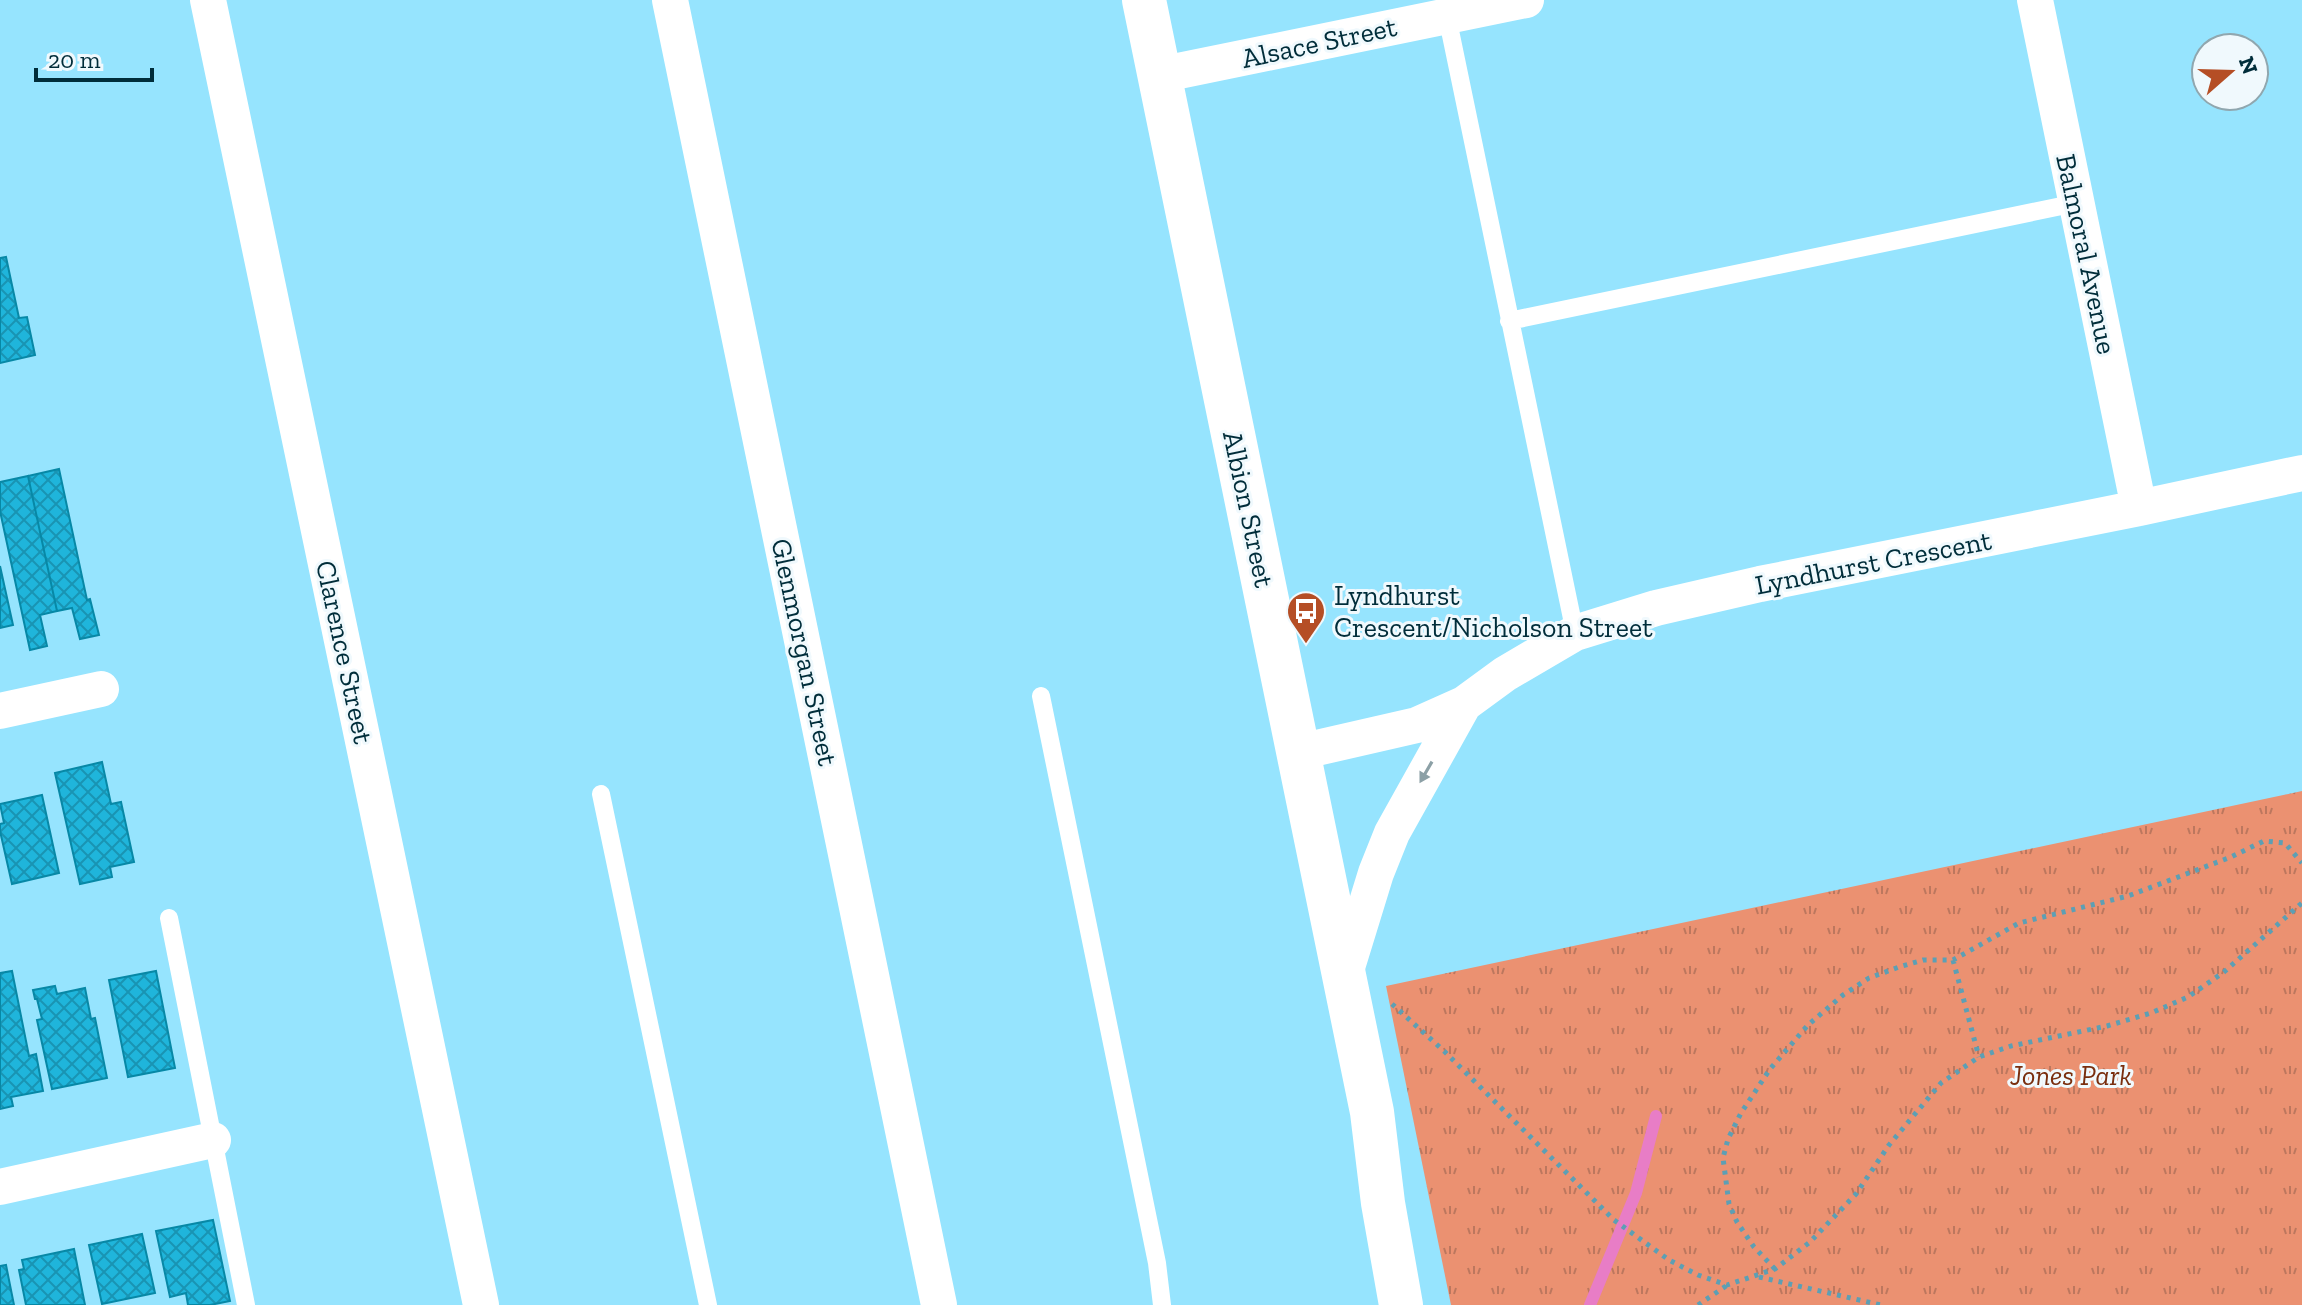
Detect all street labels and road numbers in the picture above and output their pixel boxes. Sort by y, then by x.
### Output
street label: Alsace Street [1239,10,1400,75]
street label: Balmoral Avenue [2049,151,2124,357]
street label: Albion Street [1216,428,1281,591]
street label: Lyndhurst Crescent [1752,523,1995,602]
street label: Glenmorgan Street [764,536,845,769]
street label: Clarence Street [309,558,380,747]

